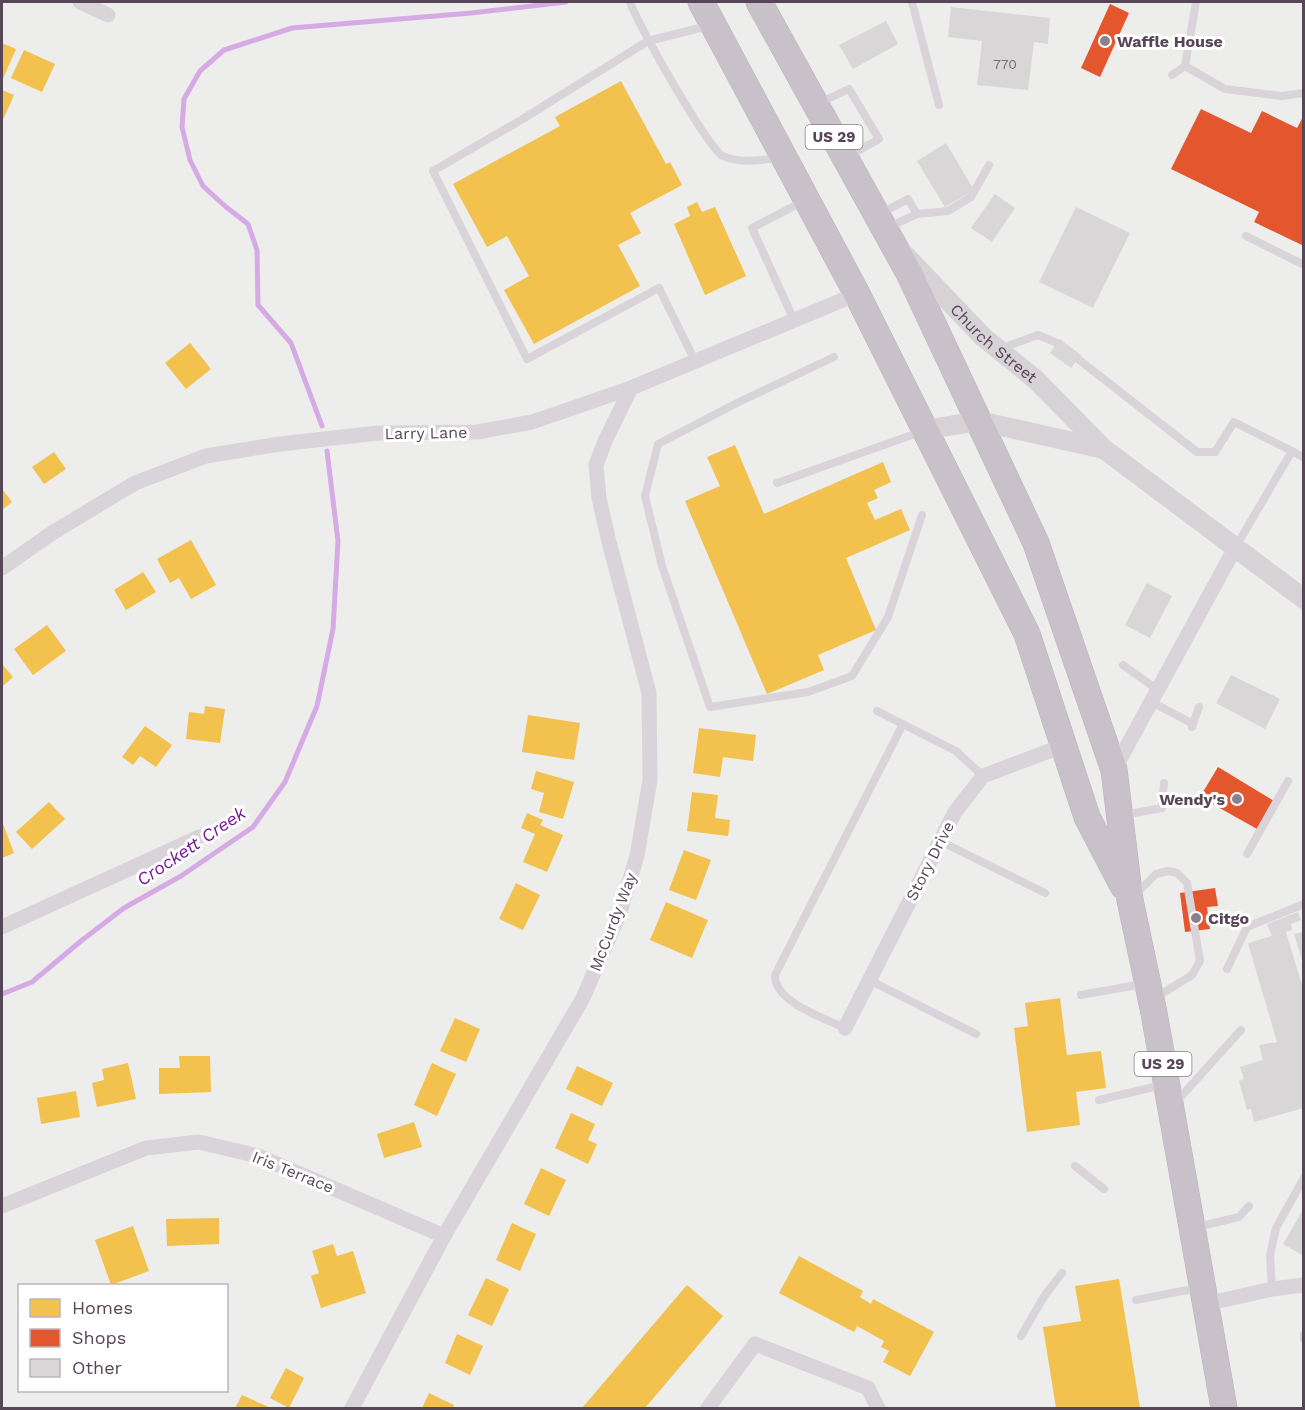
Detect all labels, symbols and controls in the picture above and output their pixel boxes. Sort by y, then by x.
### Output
place label: Waffle House [1117,32,1223,51]
marker: Waffle House [1098,34,1112,48]
house number: 770 [993,56,1017,72]
road number: US 29 [806,125,862,149]
street label: Church Street [947,300,1041,387]
street label: Larry Lane [384,423,468,443]
place label: Wendy's [1159,790,1225,809]
marker: Wendy's [1230,792,1244,806]
water label: Crockett Creek [133,801,250,890]
street label: Story Drive [902,818,958,904]
street label: McCurdy Way [585,869,641,974]
place label: Citgo [1208,909,1250,928]
marker: Citgo [1189,911,1203,925]
road number: US 29 [1134,1052,1192,1076]
street label: Iris Terrace [250,1147,336,1197]
legend [18,1284,228,1392]
text: Homes [72,1297,133,1318]
text: Shops [72,1327,126,1348]
text: Other [72,1357,122,1378]

